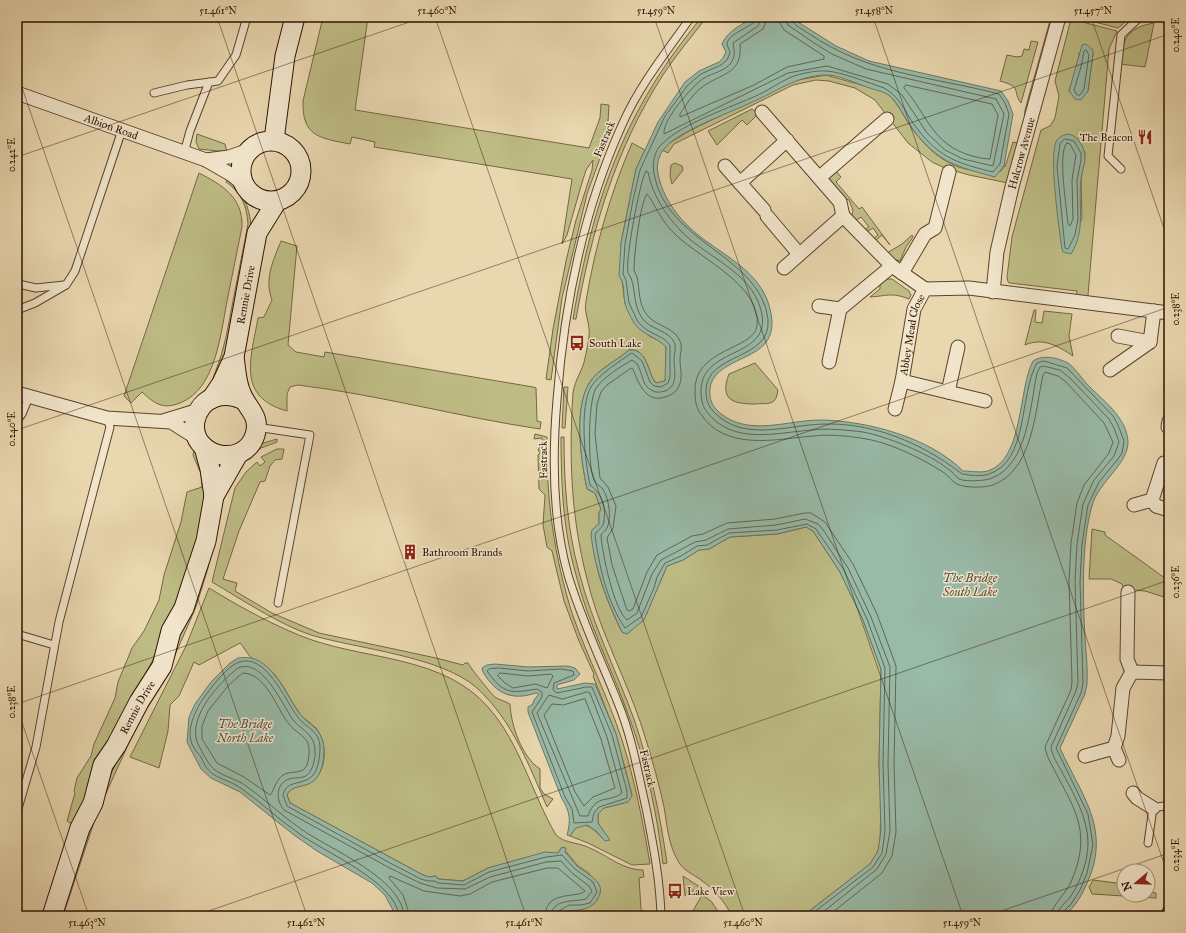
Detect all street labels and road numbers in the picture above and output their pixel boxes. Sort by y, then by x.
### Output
street label: Albion Road [82,111,140,143]
street label: Halcrow Avenue [1006,115,1038,191]
street label: Fastrack [591,118,618,159]
street label: Rennie Drive [234,264,258,325]
street label: Abbey Mead Close [897,292,928,377]
street label: Fastrack [537,440,550,479]
street label: Rennie Drive [117,678,158,737]
street label: Fastrack [637,748,658,789]

